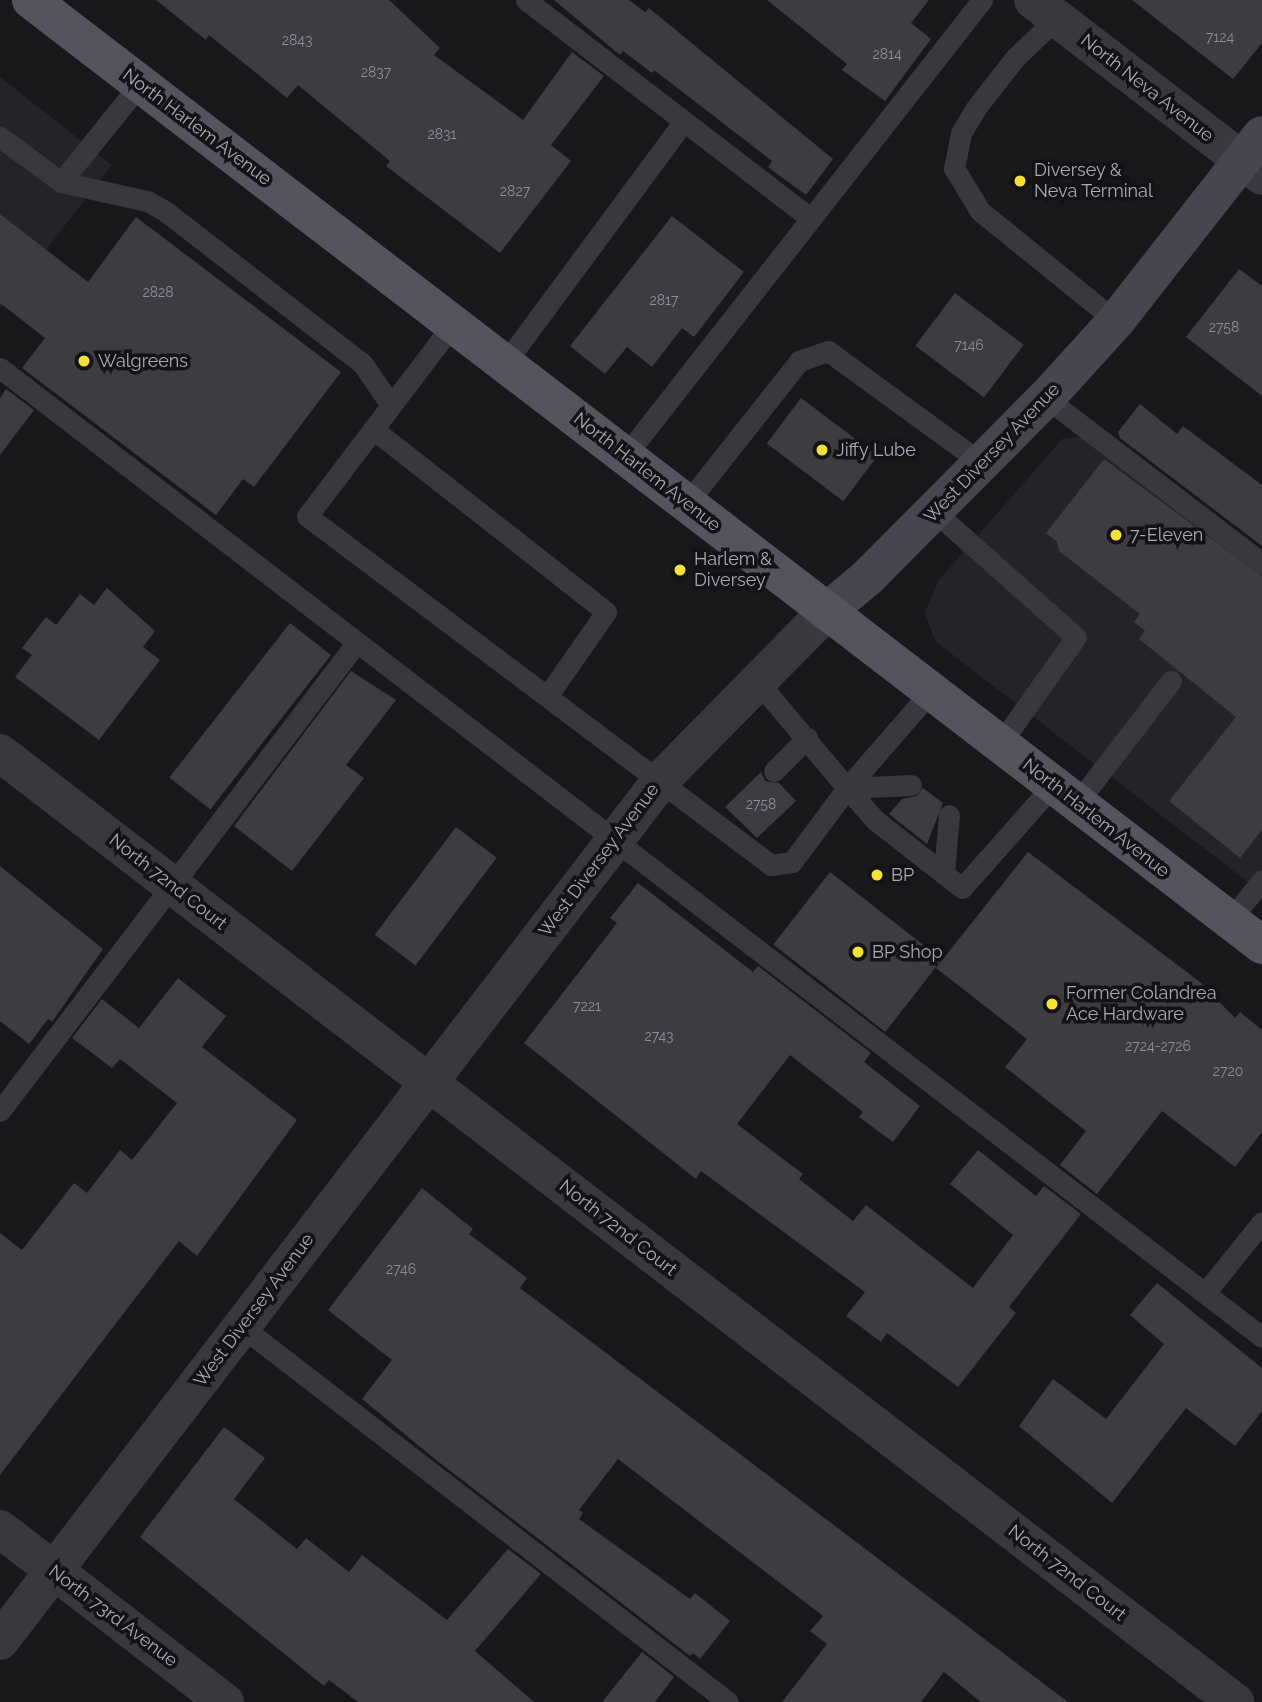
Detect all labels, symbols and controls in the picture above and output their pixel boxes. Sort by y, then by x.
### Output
street label: North Neva Avenue [1076,29,1218,147]
house number: 7124 [1206,29,1234,45]
house number: 2843 [282,32,312,48]
house number: 2814 [872,46,902,62]
street label: North Harlem Avenue [118,64,276,190]
house number: 2837 [361,64,391,80]
house number: 2831 [427,126,457,142]
place label: Diversey & Neva Terminal [1034,160,1153,202]
marker: Diversey & Neva Terminal [1012,173,1028,189]
house number: 2827 [500,183,530,199]
house number: 2828 [142,284,174,300]
house number: 2817 [649,292,679,308]
house number: 2758 [1209,319,1239,335]
house number: 7146 [954,337,984,353]
place label: Walgreens [98,350,188,372]
marker: Walgreens [76,353,92,369]
street label: West Diversey Avenue [919,378,1065,528]
street label: North Harlem Avenue [569,408,725,536]
place label: Jiffy Lube [836,439,916,461]
marker: Jiffy Lube [814,442,830,458]
place label: 7-Eleven [1130,524,1203,546]
marker: 7-Eleven [1108,527,1124,543]
place label: Harlem & Diversey [694,549,772,592]
marker: Harlem & Diversey [672,562,688,578]
street label: North Harlem Avenue [1018,754,1174,882]
street label: West Diversey Avenue [534,779,664,941]
house number: 2758 [746,796,776,812]
street label: North 72nd Court [105,829,231,935]
place label: BP [891,864,914,886]
marker: BP [869,867,885,883]
place label: BP Shop [872,941,943,963]
marker: BP Shop [850,944,866,960]
place label: Former Colandrea Ace Hardware [1066,983,1217,1026]
marker: Former Colandrea Ace Hardware [1044,996,1060,1012]
house number: 7221 [573,998,601,1014]
house number: 2743 [644,1028,674,1044]
house number: 2724-2726 [1125,1038,1191,1054]
house number: 2720 [1213,1063,1243,1079]
street label: North 72nd Court [555,1175,681,1281]
street label: West Diversey Avenue [189,1229,319,1391]
house number: 2746 [386,1261,416,1277]
street label: North 72nd Court [1004,1520,1130,1626]
street label: North 73rd Avenue [44,1560,182,1672]

